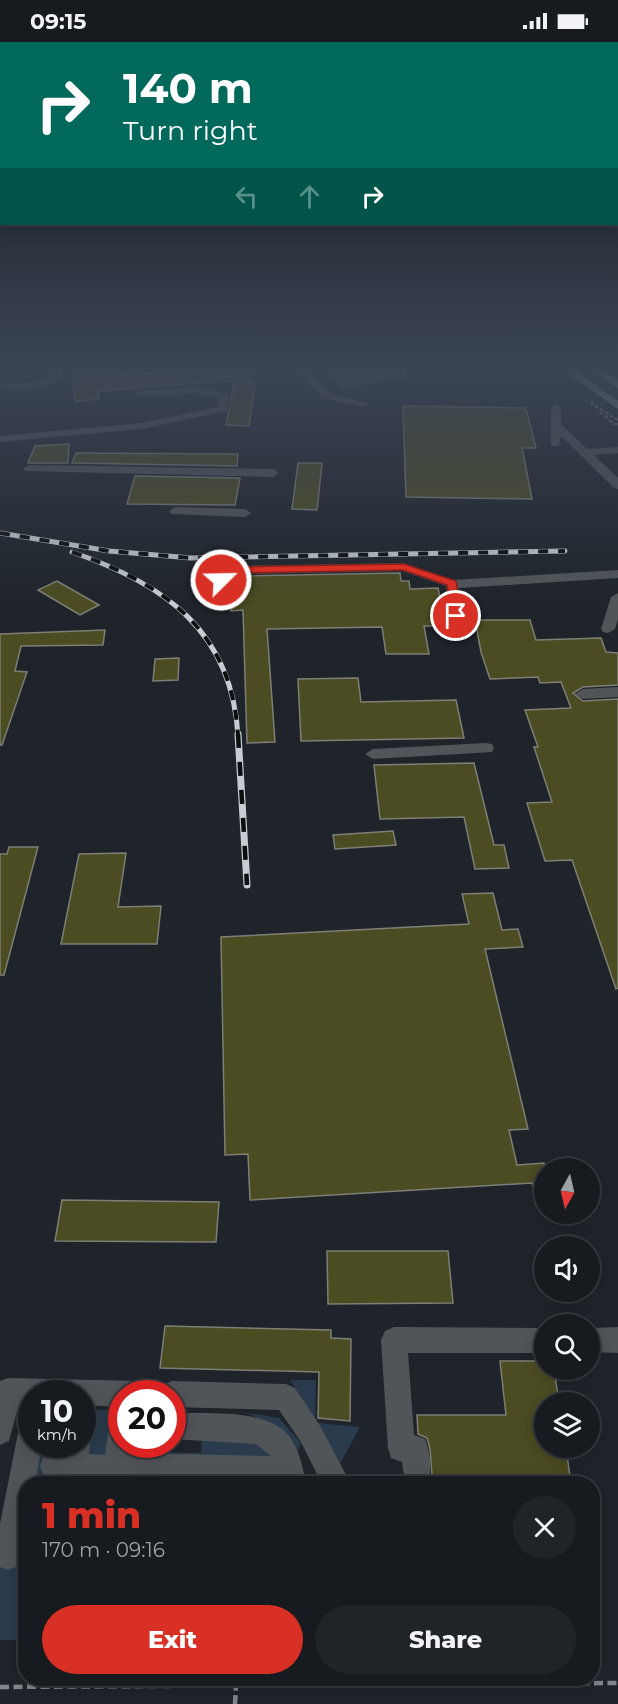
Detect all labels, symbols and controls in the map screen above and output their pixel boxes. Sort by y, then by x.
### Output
text: 09:15 [30,8,86,35]
text: 140 m [123,62,253,114]
icon: right [24,66,102,144]
text: Turn right [123,114,258,147]
icon: left [230,180,263,213]
icon: ahead [293,180,326,213]
icon: right [356,180,389,213]
position arrow [189,548,253,612]
pin [430,590,481,641]
icon: arrive [439,599,472,632]
north arrow [534,1158,600,1224]
map controls [534,1158,600,1458]
button: sound [534,1236,600,1302]
button: search [534,1314,600,1380]
speed limit sign: 20 [108,1380,186,1458]
button: layers [534,1392,600,1458]
text: 10 [41,1393,73,1430]
text: km/h [37,1425,77,1444]
text: 1 min [42,1493,141,1537]
button: close [513,1496,576,1559]
text: 170 m · 09:16 [42,1538,165,1562]
button: Exit [42,1605,303,1674]
button: Share [315,1605,576,1674]

